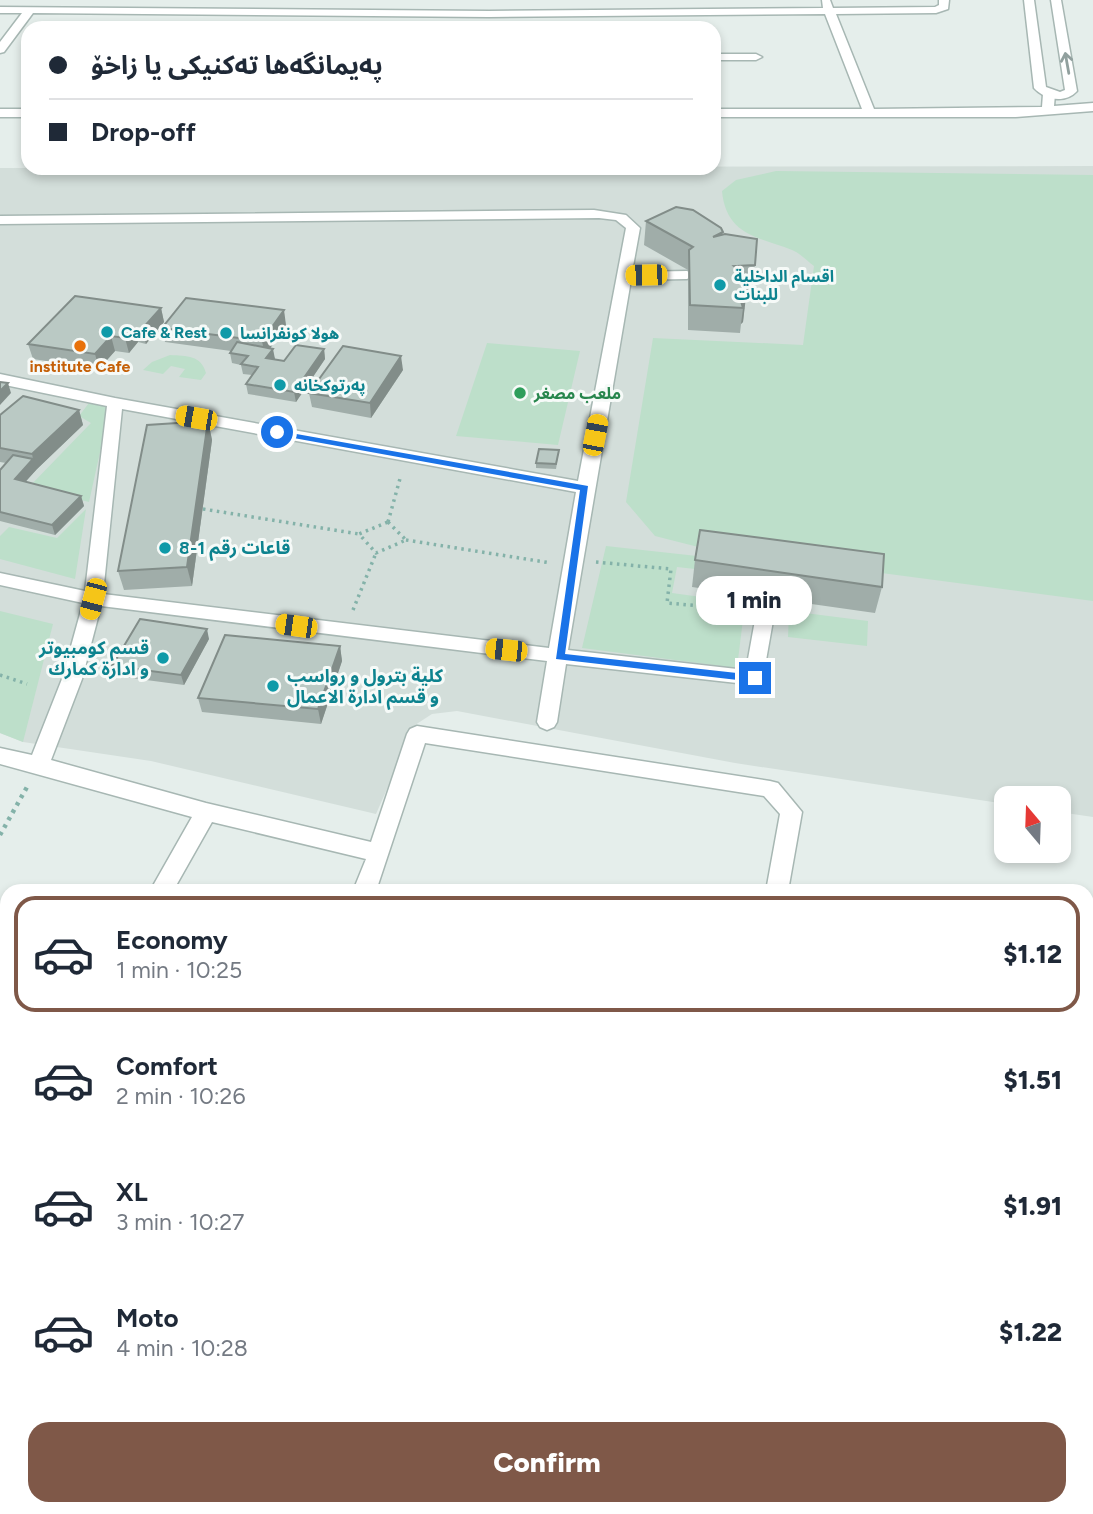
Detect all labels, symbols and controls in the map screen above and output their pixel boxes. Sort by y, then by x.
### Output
text: پەیمانگەها تەکنیکی یا زاخۆ [91,49,383,81]
one-way arrow [1060,52,1073,74]
text: Drop-off [91,116,196,148]
car [625,264,668,286]
place label: اقسام الداخلیة للبنات [734,267,834,304]
marker: اقسام الداخلیة للبنات [712,277,728,293]
place label: Cafe & Rest [121,323,207,342]
marker: Cafe & Rest [99,324,115,340]
place label: هولا كونفرانسا [240,324,339,343]
marker: هولا كونفرانسا [218,325,234,341]
marker: institute Cafe [72,338,88,354]
place label: institute Cafe [30,357,131,376]
place label: په‌رتوكخانه‌ [294,376,366,396]
marker: په‌رتوكخانه‌ [272,377,288,393]
place label: ملعب مصغر [533,384,621,403]
marker: ملعب مصغر [512,385,528,401]
car [174,404,219,432]
car [581,412,610,458]
route start [261,416,293,448]
place label: قاعات رقم 1-8 [179,537,290,561]
marker: قاعات رقم 1-8 [157,540,173,556]
car [78,576,109,622]
callout: 1 min [697,576,813,626]
text: 1 min [727,586,781,614]
car [274,613,319,639]
place label: قسم کومبیوتر و ادارة كمارك [38,637,149,680]
car [485,637,528,663]
marker: قسم کومبیوتر و ادارة كمارك [155,650,171,666]
route end [739,662,771,694]
place label: كلية بترول و رواسب و قسم ادارة الاعمال [287,665,444,710]
marker: كلية بترول و رواسب و قسم ادارة الاعمال [265,678,281,694]
north arrow [994,786,1071,863]
map controls [994,786,1071,863]
icon: car [32,923,95,986]
text: Economy [116,924,228,956]
text: $1.12 [1003,938,1062,970]
text: 1 min · 10:25 [116,956,242,984]
icon: car [32,1049,95,1112]
text: Comfort [116,1050,218,1082]
text: $1.51 [1003,1064,1062,1096]
text: 2 min · 10:26 [116,1082,245,1110]
icon: car [32,1175,95,1238]
text: XL [116,1176,148,1208]
text: $1.91 [1003,1190,1062,1222]
text: 3 min · 10:27 [116,1208,244,1236]
icon: car [32,1301,95,1364]
text: Moto [116,1302,179,1334]
text: $1.22 [999,1316,1062,1348]
text: 4 min · 10:28 [116,1334,248,1362]
button: Confirm [28,1422,1066,1502]

